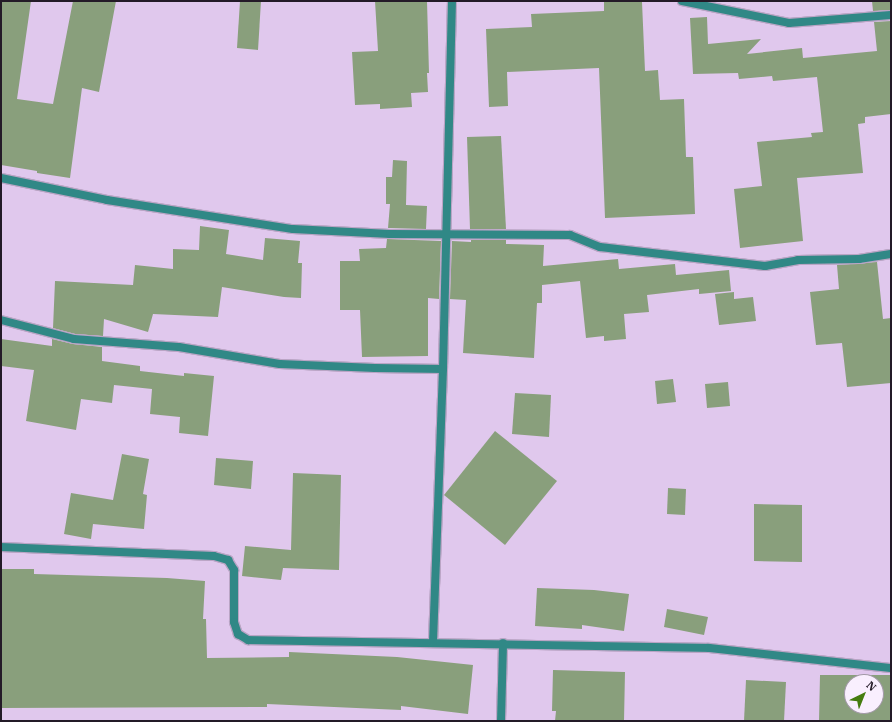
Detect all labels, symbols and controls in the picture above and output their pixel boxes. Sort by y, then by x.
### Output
north arrow [844,674,884,714]
text: N [864,678,879,694]

